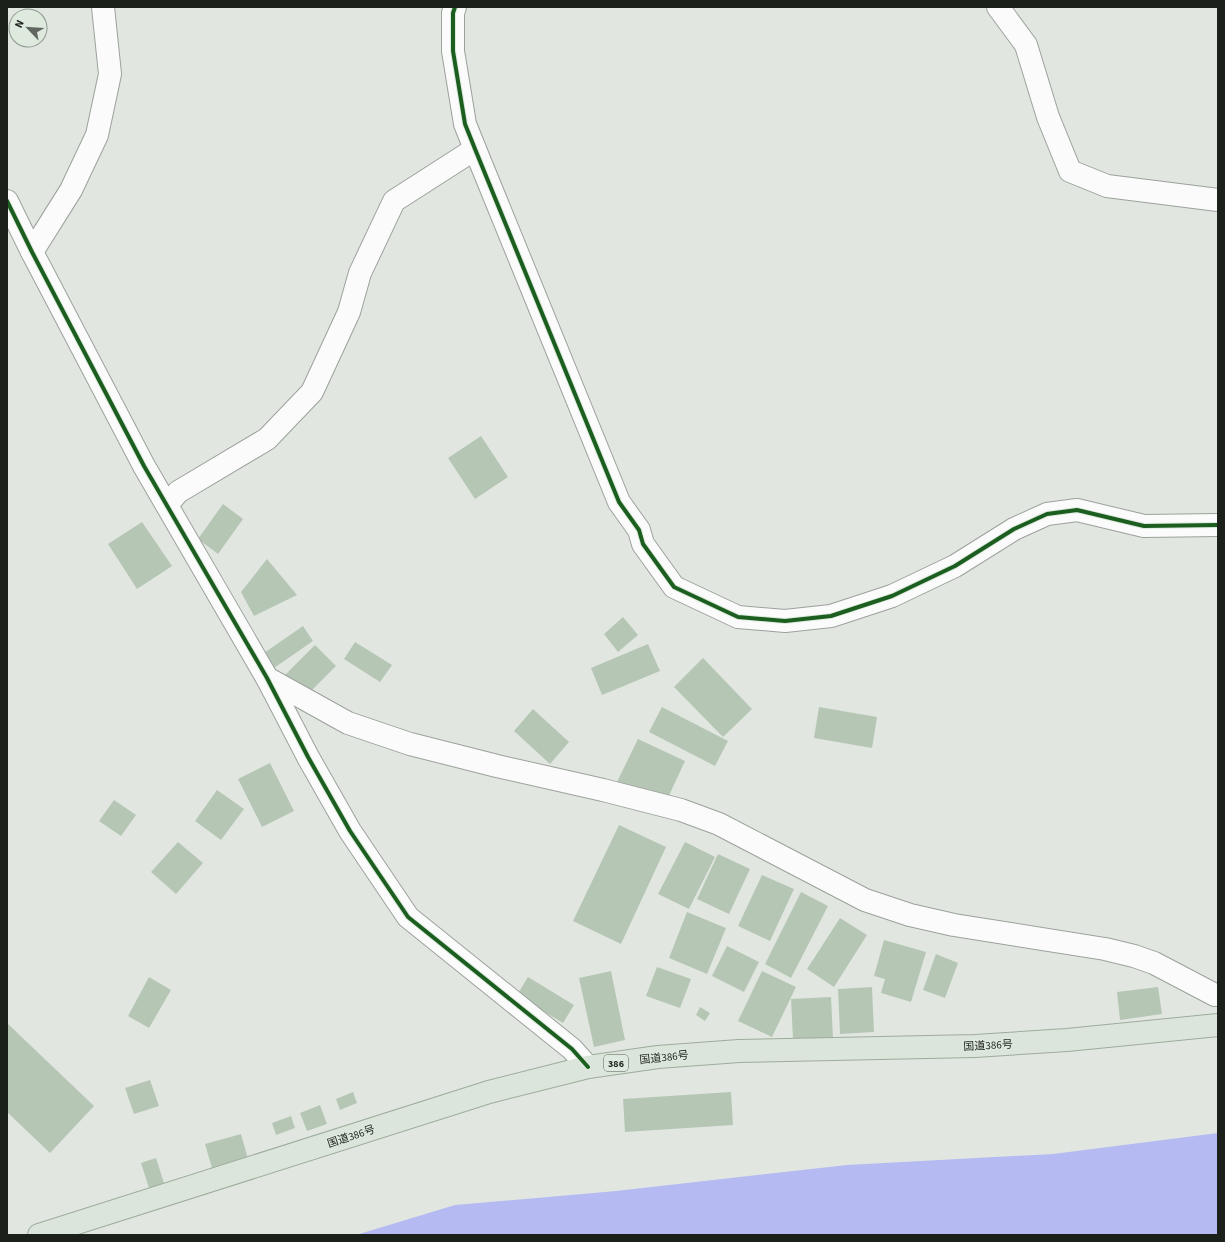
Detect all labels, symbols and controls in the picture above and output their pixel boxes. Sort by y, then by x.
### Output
north arrow [8,8,48,48]
text: N [11,17,28,30]
street label: 国道386号 [963,1037,1013,1054]
street label: 国道386号 [639,1047,689,1068]
road number: 386 [604,1055,628,1071]
street label: 国道386号 [325,1122,377,1151]

